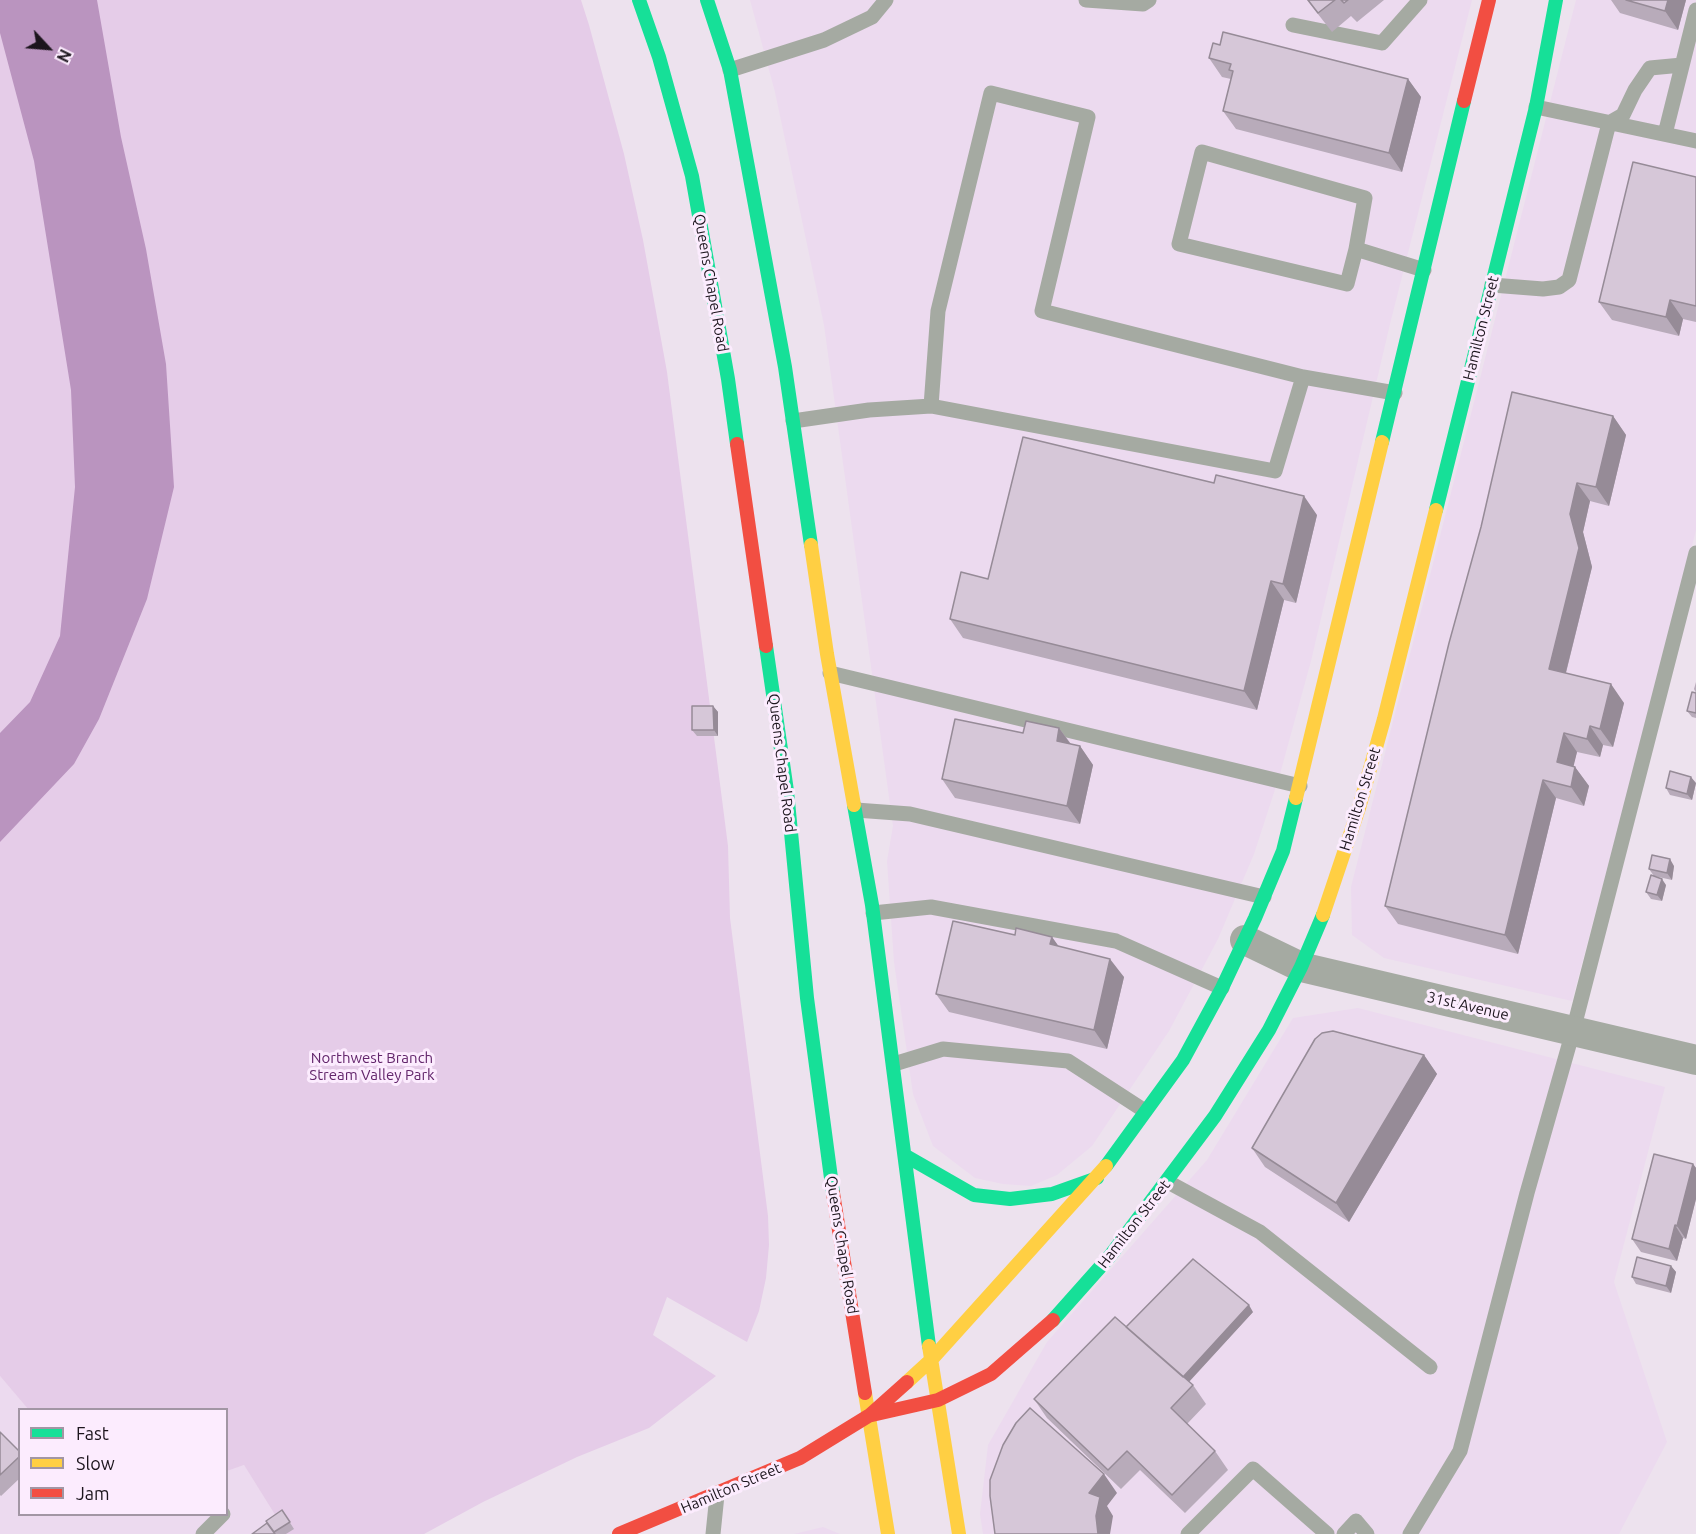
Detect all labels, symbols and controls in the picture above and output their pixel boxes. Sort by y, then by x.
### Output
north arrow [18,18,78,78]
text: N [53,47,75,65]
street label: Queens Chapel Road [690,213,732,353]
street label: Hamilton Street [1459,274,1503,382]
street label: Queens Chapel Road [765,693,799,833]
street label: Hamilton Street [1336,745,1384,853]
street label: 31st Avenue [1425,988,1511,1024]
park label: Northwest Branch Stream Valley Park [309,1049,435,1084]
street label: Queens Chapel Road [822,1175,862,1315]
street label: Hamilton Street [1094,1176,1174,1272]
legend [18,1408,228,1516]
text: Fast [76,1423,109,1443]
text: Slow [76,1453,115,1473]
street label: Hamilton Street [678,1459,784,1517]
text: Jam [76,1483,110,1503]

